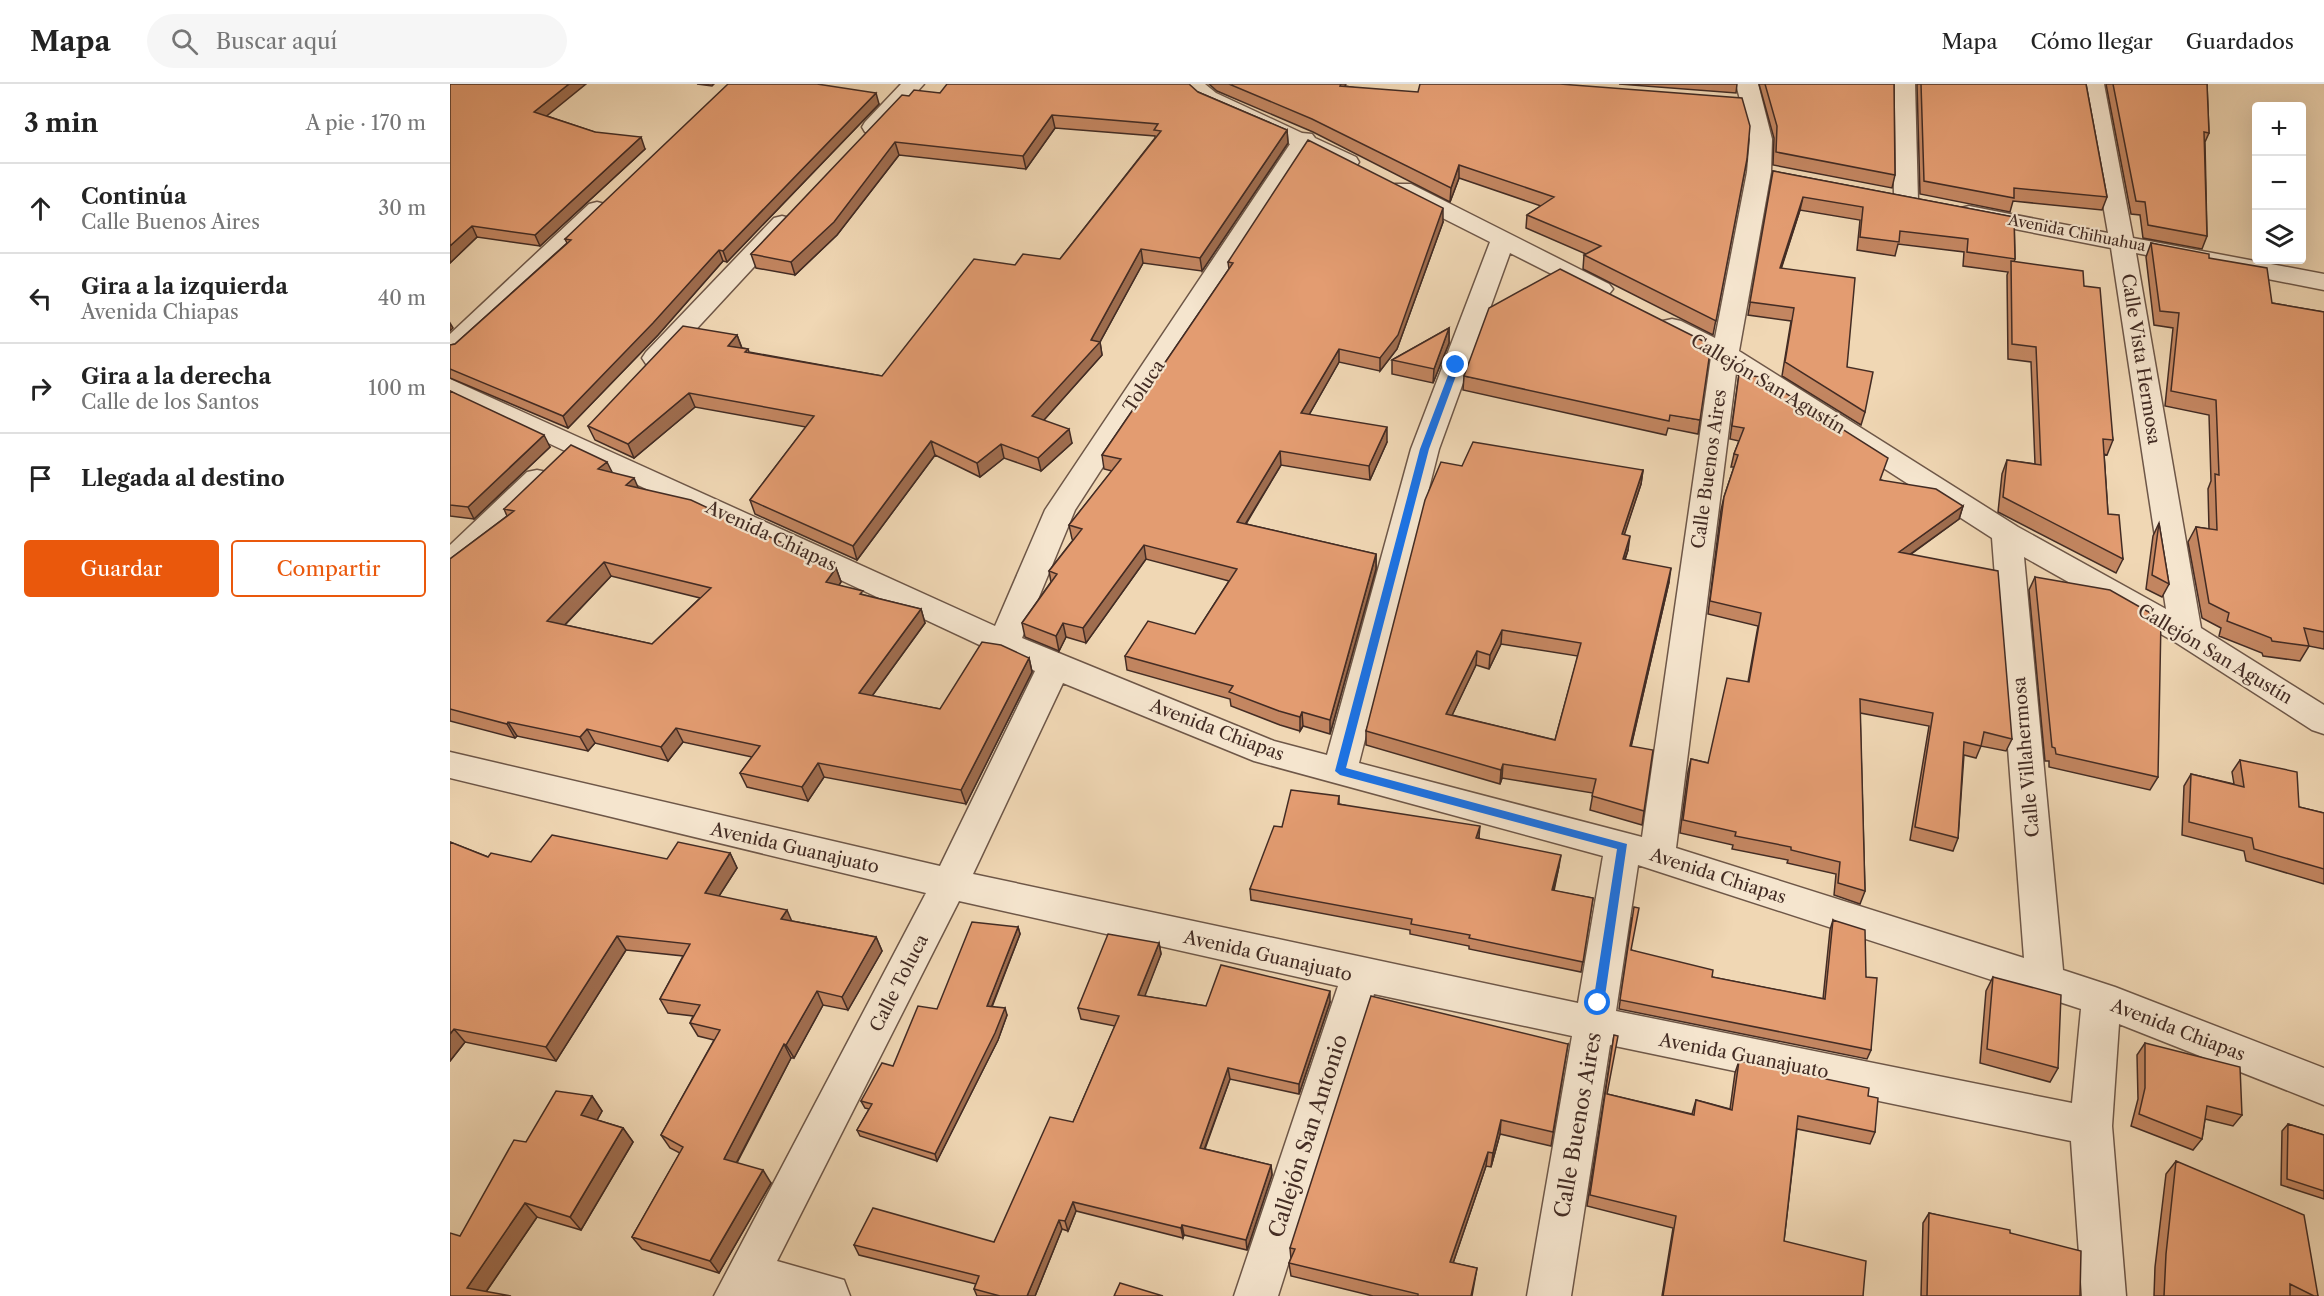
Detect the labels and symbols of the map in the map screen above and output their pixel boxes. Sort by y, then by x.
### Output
street label: Avenida Chihuahua [2006,210,2148,255]
street label: Calle Vista Hermosa [2117,272,2165,446]
street label: Callejón San Agustín [1687,329,1849,439]
route end [1442,351,1468,377]
street label: Toluca [1119,355,1170,416]
street label: Calle Buenos Aires [1687,388,1731,550]
street label: Avenida Chiapas [701,496,840,576]
street label: Callejón San Agustín [2134,599,2296,709]
street label: Calle Villahermosa [2008,675,2044,838]
street label: Avenida Chiapas [1146,694,1287,766]
street label: Avenida Guanajuato [708,818,881,878]
street label: Avenida Chiapas [1646,843,1789,908]
street label: Avenida Guanajuato [1181,926,1354,986]
street label: Calle Toluca [865,930,933,1036]
route start [1584,989,1610,1015]
street label: Avenida Chiapas [2107,994,2248,1066]
street label: Avenida Guanajuato [1656,1029,1831,1083]
street label: Calle Buenos Aires [1549,1030,1606,1220]
street label: Callejón San Antonio [1263,1031,1352,1240]

